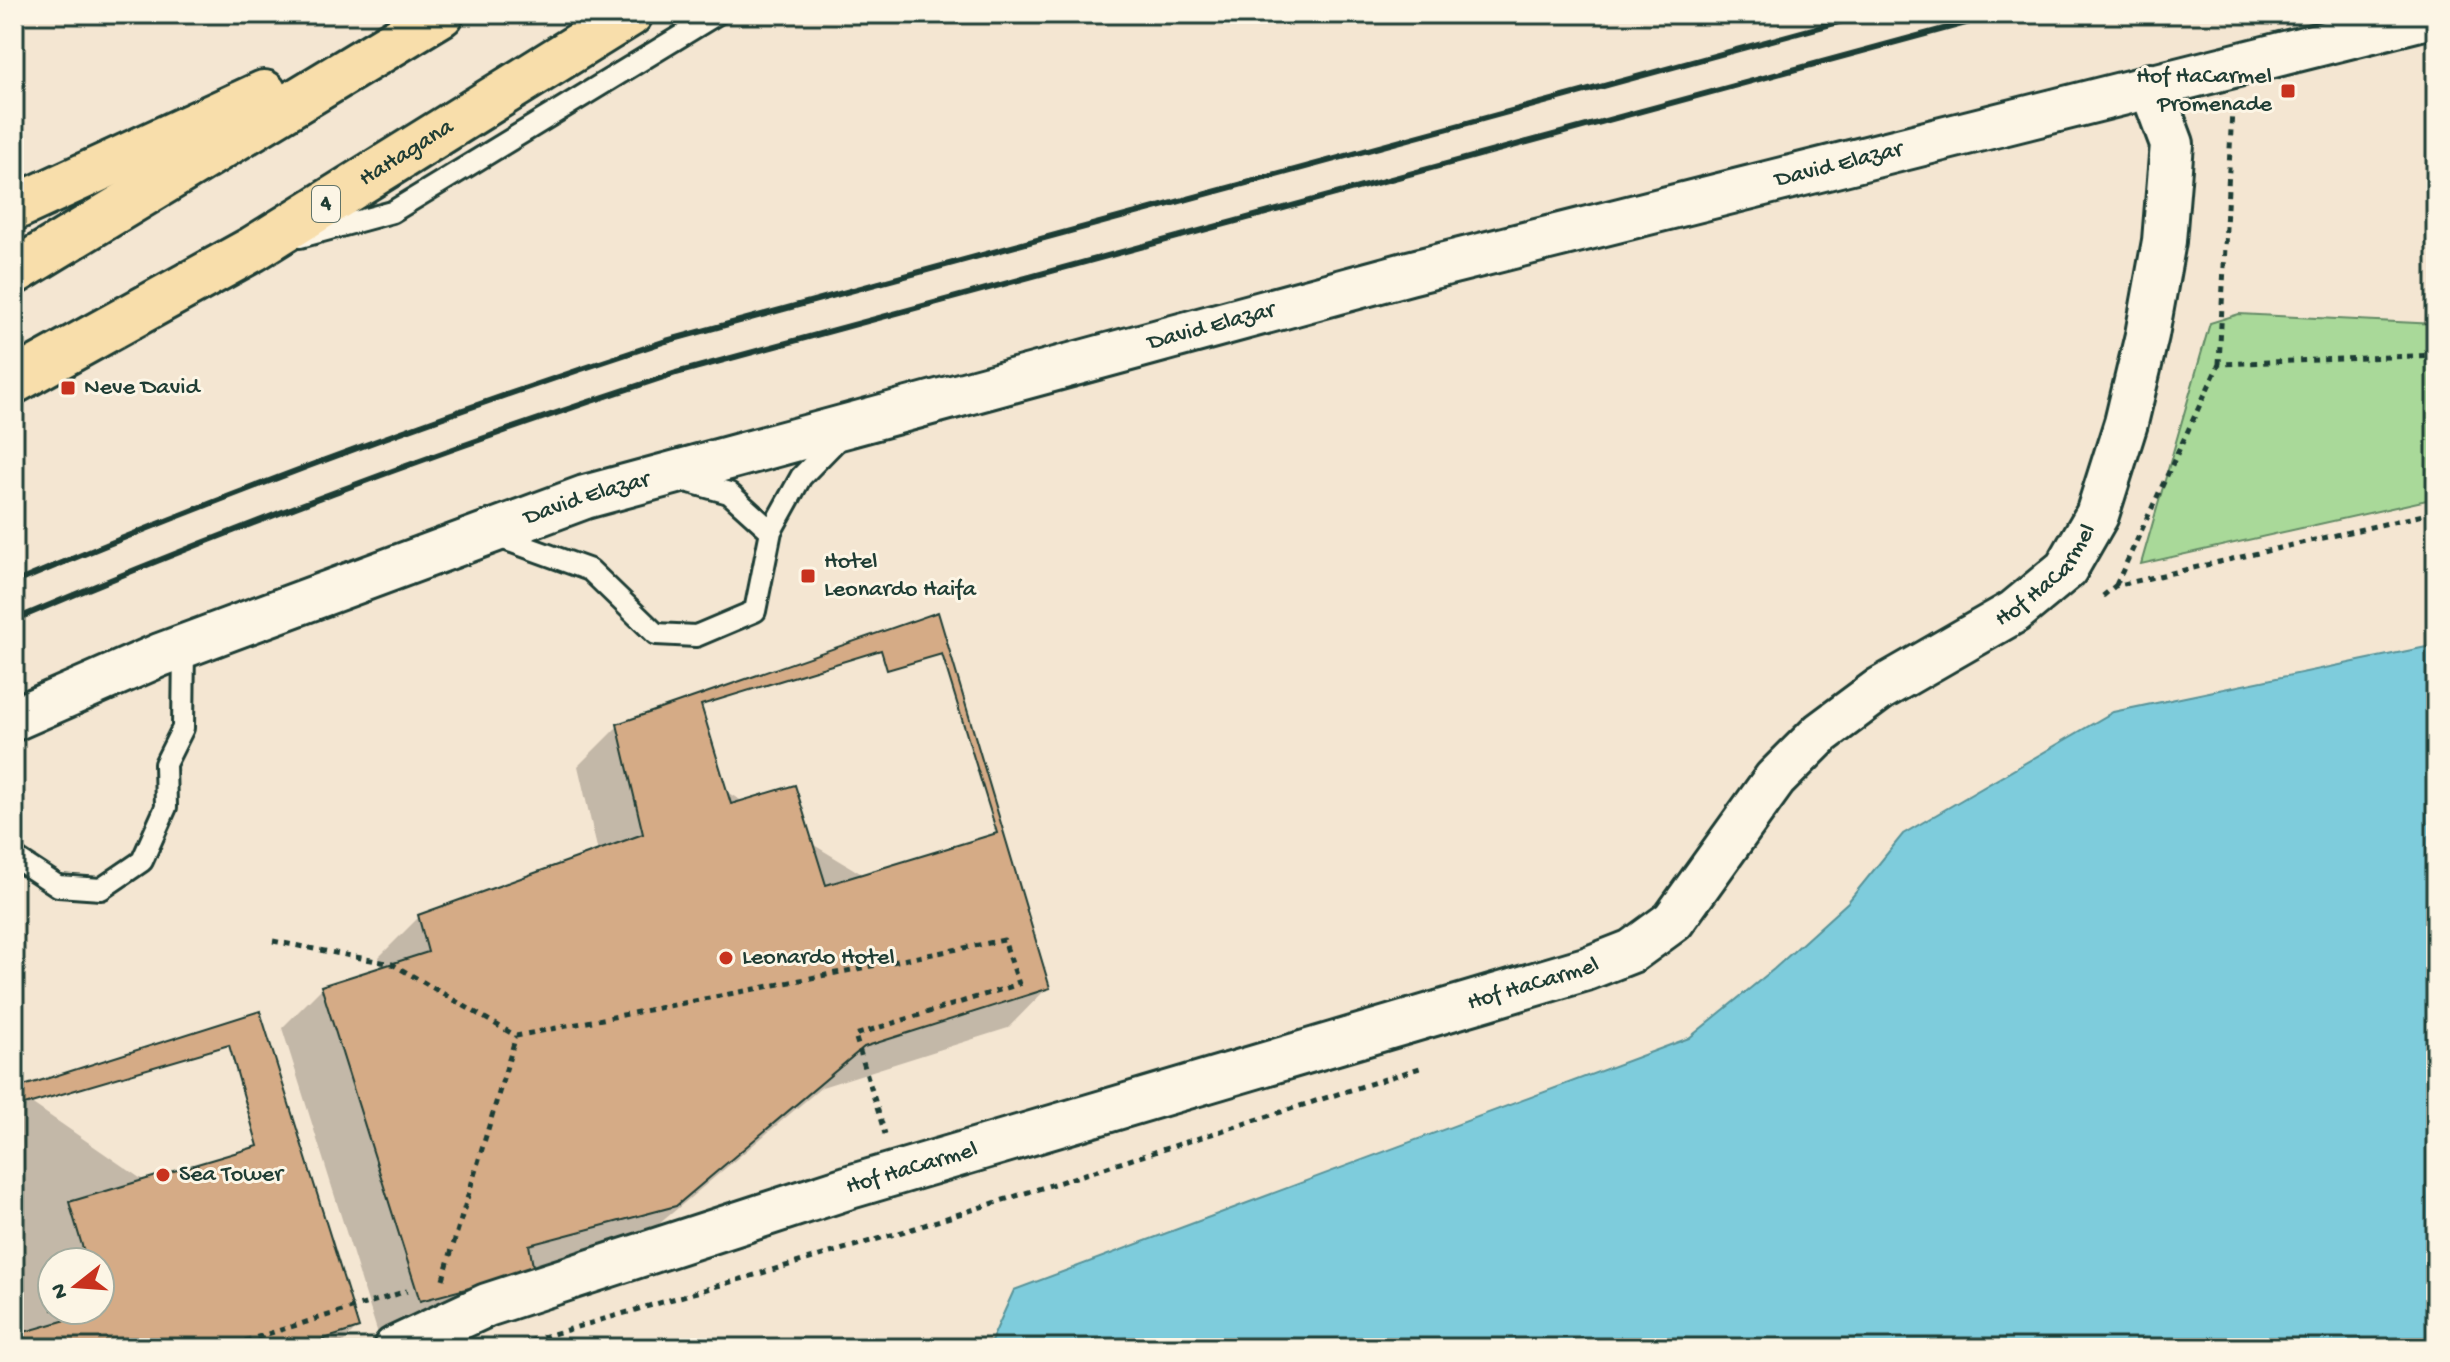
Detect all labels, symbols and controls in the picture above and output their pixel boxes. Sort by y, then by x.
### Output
place label: Hof HaCarmel Promenade [2136,63,2273,120]
marker: Hof HaCarmel Promenade [2279,82,2297,100]
street label: HaHagana [354,113,460,194]
street label: David Elazar [1770,134,1908,195]
road number: 4 [312,186,340,222]
street label: David Elazar [1143,295,1281,358]
place label: Neve David [84,374,201,403]
marker: Neve David [59,379,77,397]
street label: David Elazar [518,465,655,534]
street label: Hof HaCarmel [1990,519,2103,634]
place label: Hotel Leonardo Haifa [824,548,977,605]
marker: Hotel Leonardo Haifa [799,567,817,585]
place label: Leonardo Hotel [742,944,895,973]
marker: Leonardo Hotel [717,949,735,967]
street label: Hof HaCarmel [1464,951,1603,1018]
street label: Hof HaCarmel [843,1135,981,1202]
place label: Sea Tower [179,1161,285,1190]
marker: Sea Tower [154,1166,172,1184]
north arrow [36,1246,116,1326]
text: N [46,1280,75,1301]

